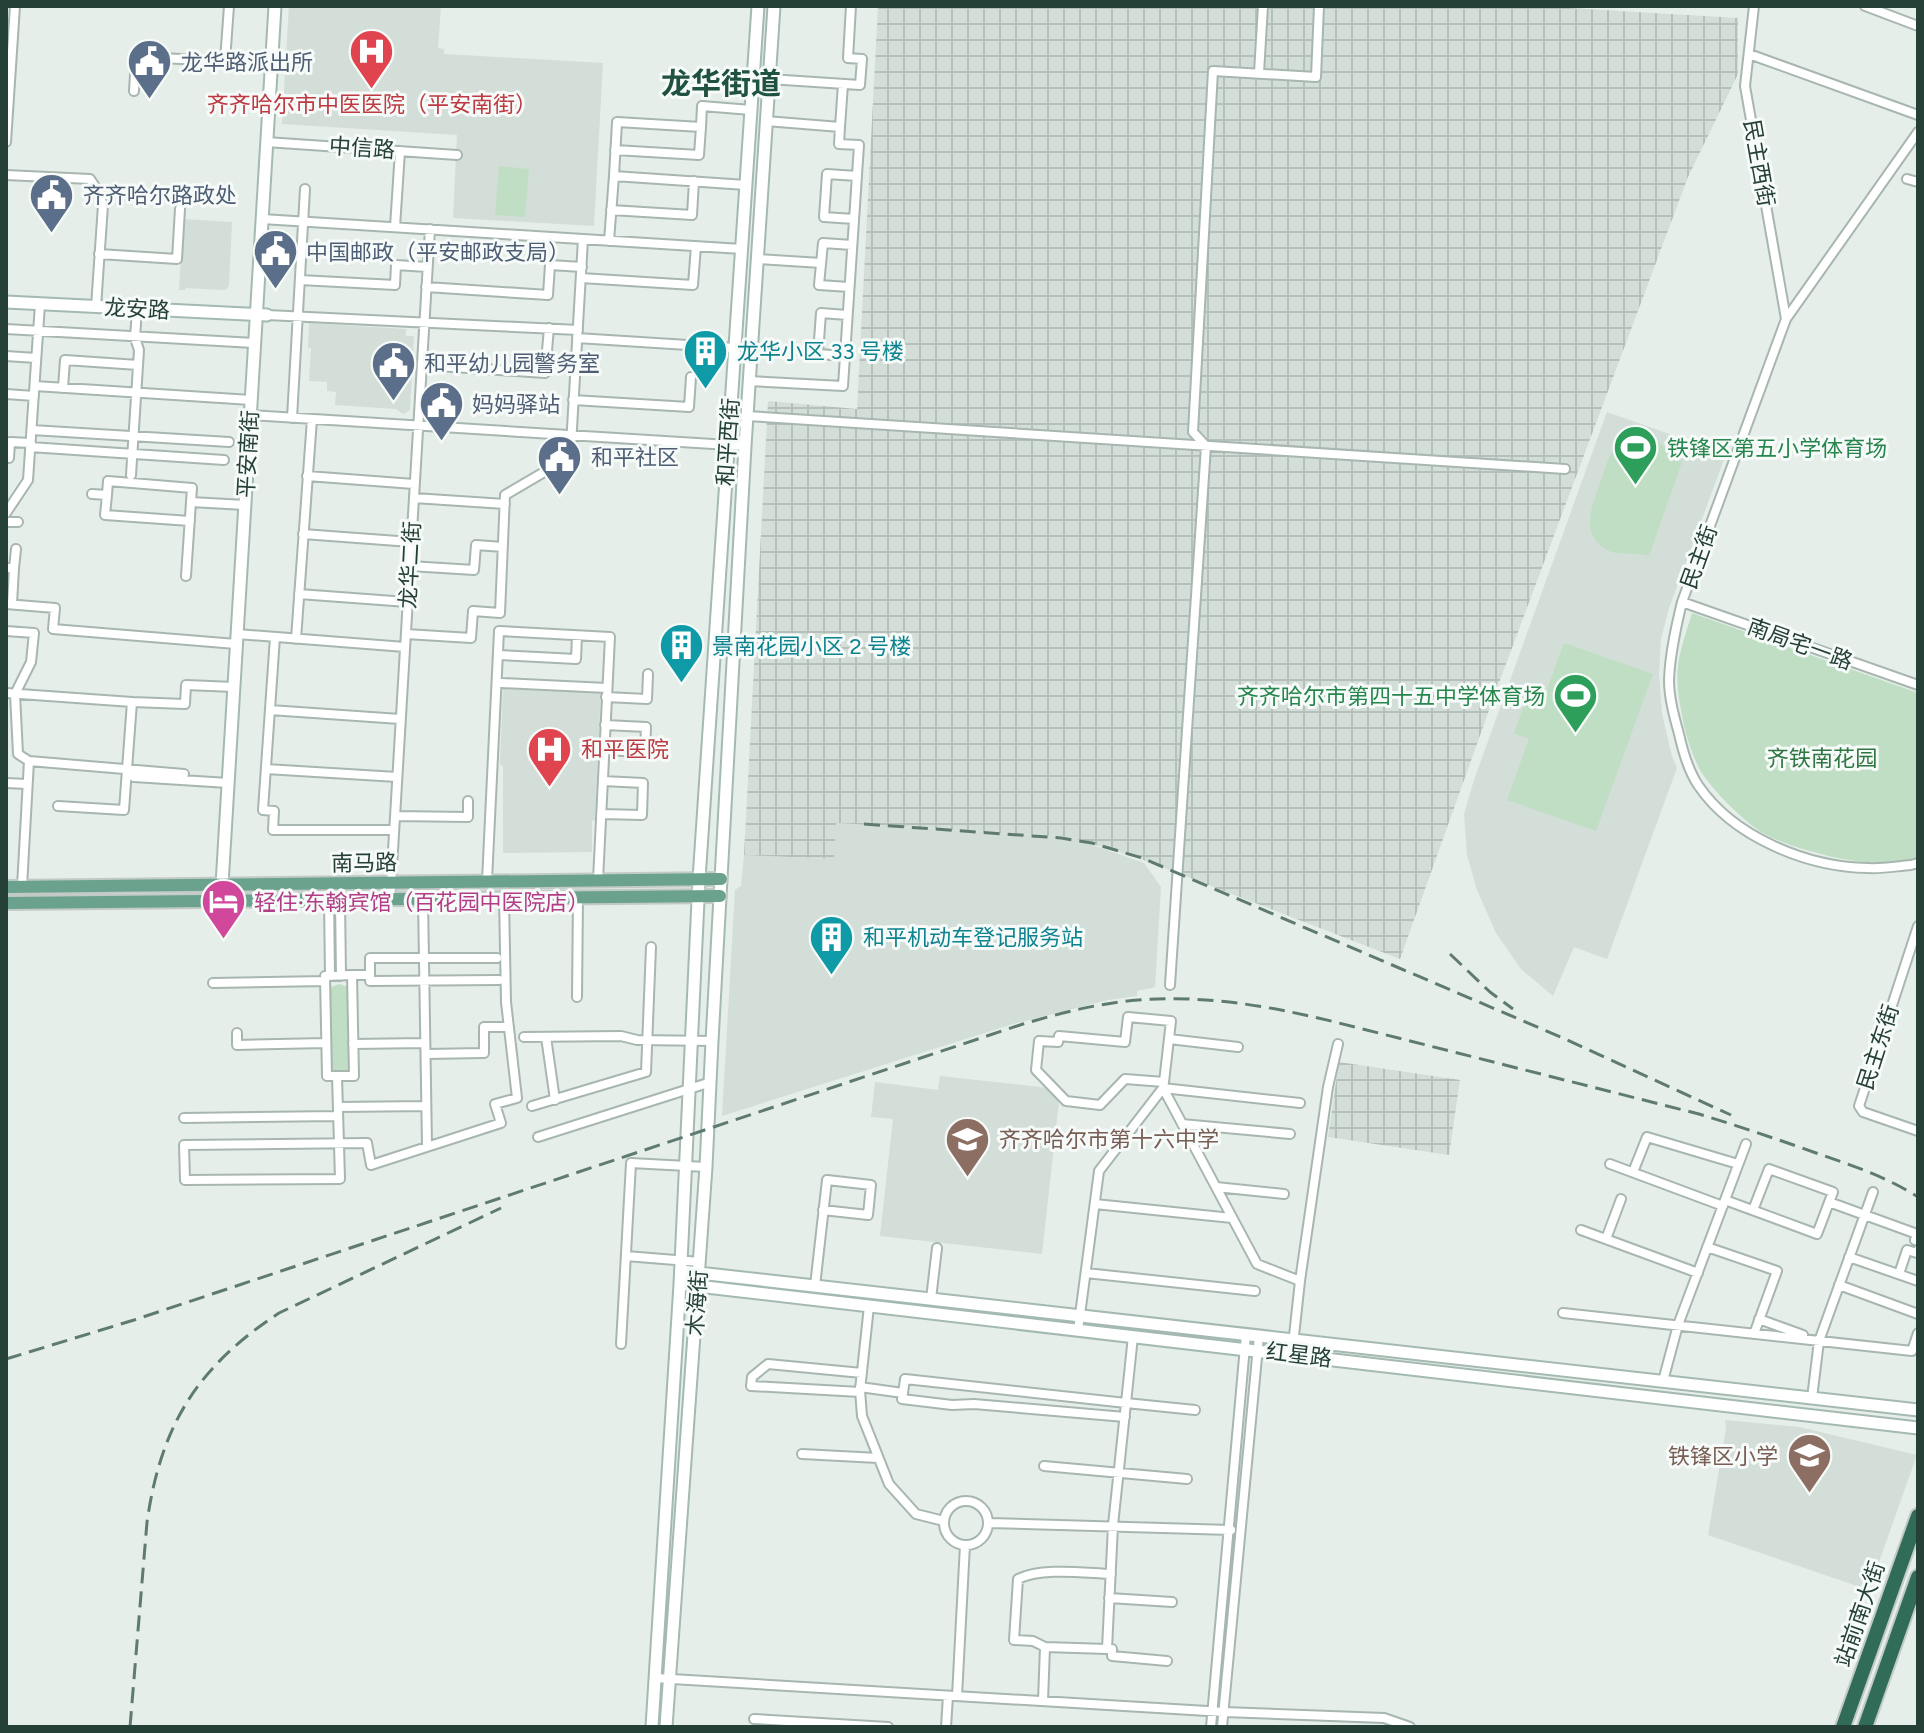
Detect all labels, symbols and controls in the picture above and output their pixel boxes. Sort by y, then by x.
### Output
hospital icon: 齐齐哈尔市中医医院（平安南街） [348,27,396,90]
public building icon: 龙华路派出所 [126,38,174,101]
place label: 龙华路派出所 [181,49,313,76]
district label: 龙华街道 [661,65,781,102]
place label: 齐齐哈尔市中医医院（平安南街） [207,91,537,118]
street label: 民主西街 [1738,117,1780,209]
street label: 中信路 [328,132,396,164]
public building icon: 齐齐哈尔路政处 [28,171,76,234]
place label: 齐齐哈尔路政处 [83,182,237,209]
public building icon: 中国邮政（平安邮政支局） [251,228,299,291]
place label: 中国邮政（平安邮政支局） [306,239,570,266]
street label: 龙安路 [103,294,171,324]
building icon: 龙华小区 33 号楼 [682,327,730,390]
place label: 龙华小区 33 号楼 [737,338,904,365]
public building icon: 和平幼儿园警务室 [369,339,417,402]
place label: 和平幼儿园警务室 [424,350,600,377]
public building icon: 妈妈驿站 [417,380,465,443]
place label: 妈妈驿站 [472,391,560,418]
street label: 和平西街 [711,397,745,487]
street label: 平安南街 [232,409,264,499]
sports icon: 铁锋区第五小学体育场 [1612,424,1660,487]
public building icon: 和平社区 [536,433,584,496]
place label: 铁锋区第五小学体育场 [1667,435,1887,462]
place label: 和平社区 [591,444,679,471]
street label: 龙华二街 [394,520,426,610]
street label: 民主街 [1675,521,1723,593]
street label: 南局宅一路 [1744,613,1856,675]
building icon: 景南花园小区 2 号楼 [657,622,705,685]
place label: 景南花园小区 2 号楼 [712,633,911,660]
sports icon: 齐齐哈尔市第四十五中学体育场 [1552,672,1600,735]
place label: 齐齐哈尔市第四十五中学体育场 [1237,683,1545,710]
hospital icon: 和平医院 [526,725,574,788]
place label: 和平医院 [581,736,669,763]
park label: 齐铁南花园 [1767,745,1877,772]
street label: 南马路 [331,849,397,877]
hotel icon: 轻住·东翰宾馆（百花园中医院店） [199,878,247,941]
place label: 轻住·东翰宾馆（百花园中医院店） [254,889,590,916]
building icon: 和平机动车登记服务站 [808,913,856,976]
place label: 和平机动车登记服务站 [863,924,1083,951]
street label: 民主东街 [1852,1001,1904,1093]
school or university icon: 齐齐哈尔市第十六中学 [944,1115,992,1178]
place label: 齐齐哈尔市第十六中学 [999,1126,1219,1153]
street label: 木海街 [681,1269,713,1337]
street label: 红星路 [1265,1338,1333,1372]
school or university icon: 铁锋区小学 [1785,1432,1833,1495]
place label: 铁锋区小学 [1668,1443,1778,1470]
street label: 站前南大街 [1829,1558,1891,1670]

